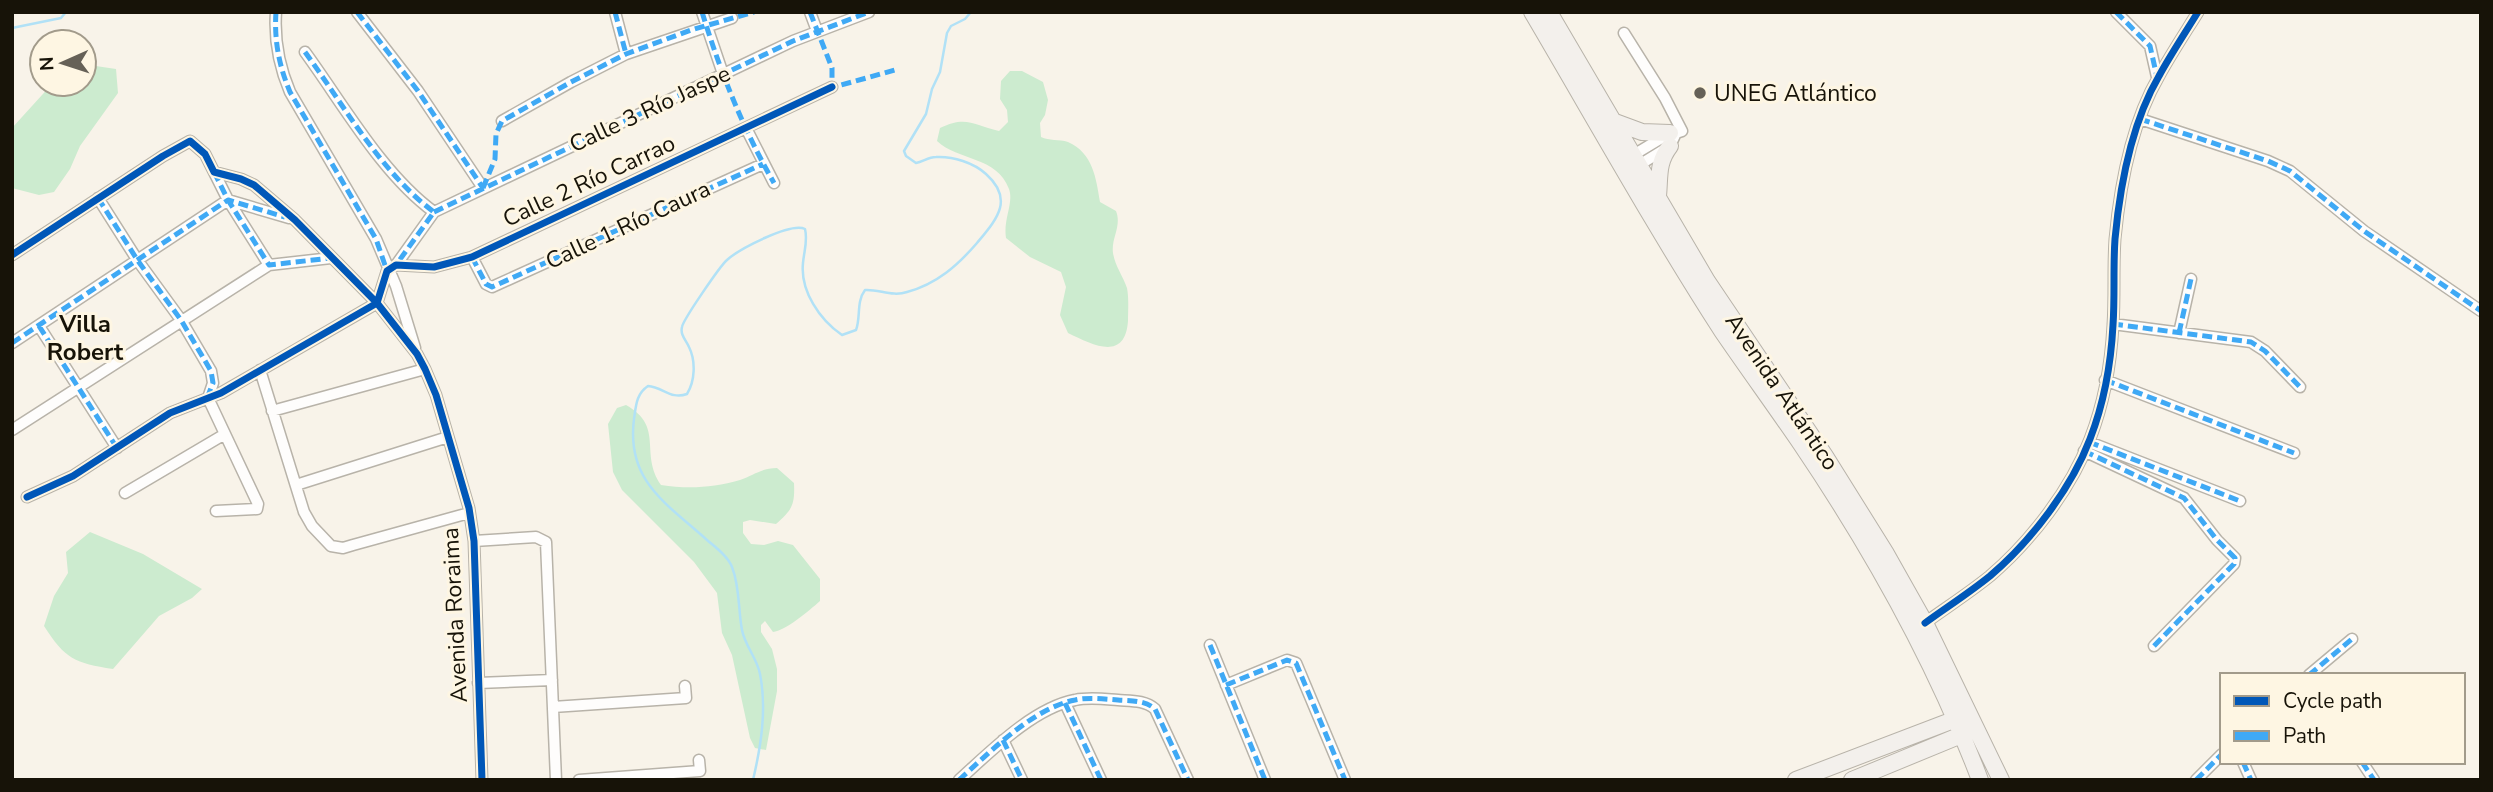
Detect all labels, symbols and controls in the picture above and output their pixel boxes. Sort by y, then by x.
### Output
north arrow [28,28,98,98]
text: N [34,56,60,72]
street label: Calle 3 Río Jaspe [564,58,736,160]
place label: UNEG Atlántico [1714,78,1877,109]
marker: UNEG Atlántico [1692,85,1708,101]
street label: Calle 2 Río Carrao [498,128,680,234]
street label: Calle 1 Río Caura [541,173,715,277]
street label: Avenida Atlántico [1718,307,1846,477]
district label: Villa Robert [47,308,124,368]
street label: Avenida Roraima [435,527,475,703]
legend [2220,673,2465,764]
text: Cycle path [2283,687,2382,715]
text: Path [2283,722,2326,750]

